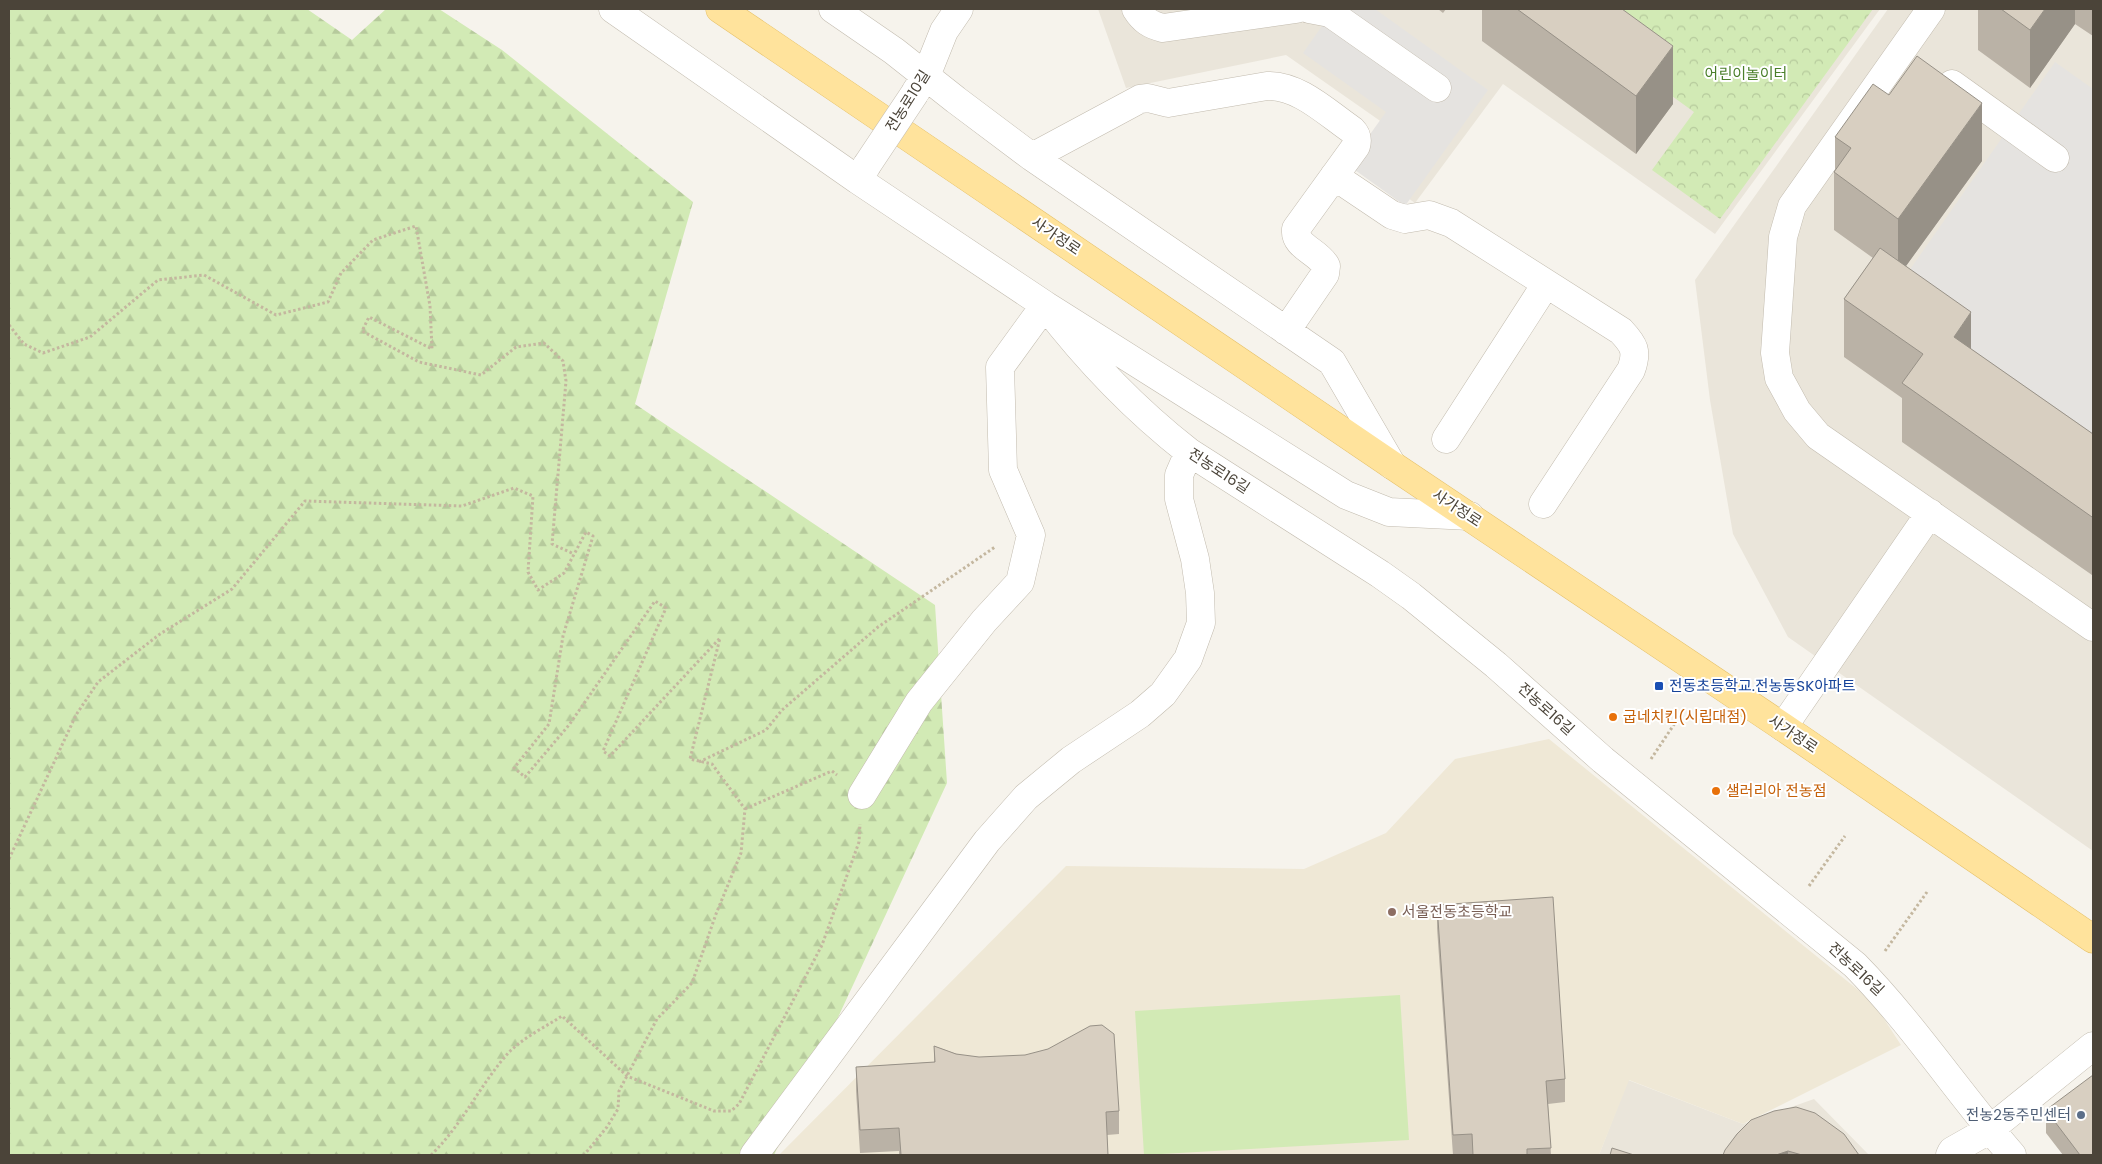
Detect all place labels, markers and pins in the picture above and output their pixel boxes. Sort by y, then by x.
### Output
place label: 전동초등학교.전농동SK아파트 [1669,675,1856,696]
marker: 전동초등학교.전농동SK아파트 [1653,680,1665,692]
place label: 굽네치킨(시립대점) [1623,706,1747,727]
marker: 굽네치킨(시립대점) [1607,711,1619,723]
place label: 샐러리아 전농점 [1726,780,1827,801]
marker: 샐러리아 전농점 [1710,785,1722,797]
place label: 서울전동초등학교 [1402,901,1512,922]
marker: 서울전동초등학교 [1386,906,1398,918]
place label: 전농2동주민센터 [1966,1104,2071,1125]
marker: 전농2동주민센터 [2075,1109,2087,1121]

